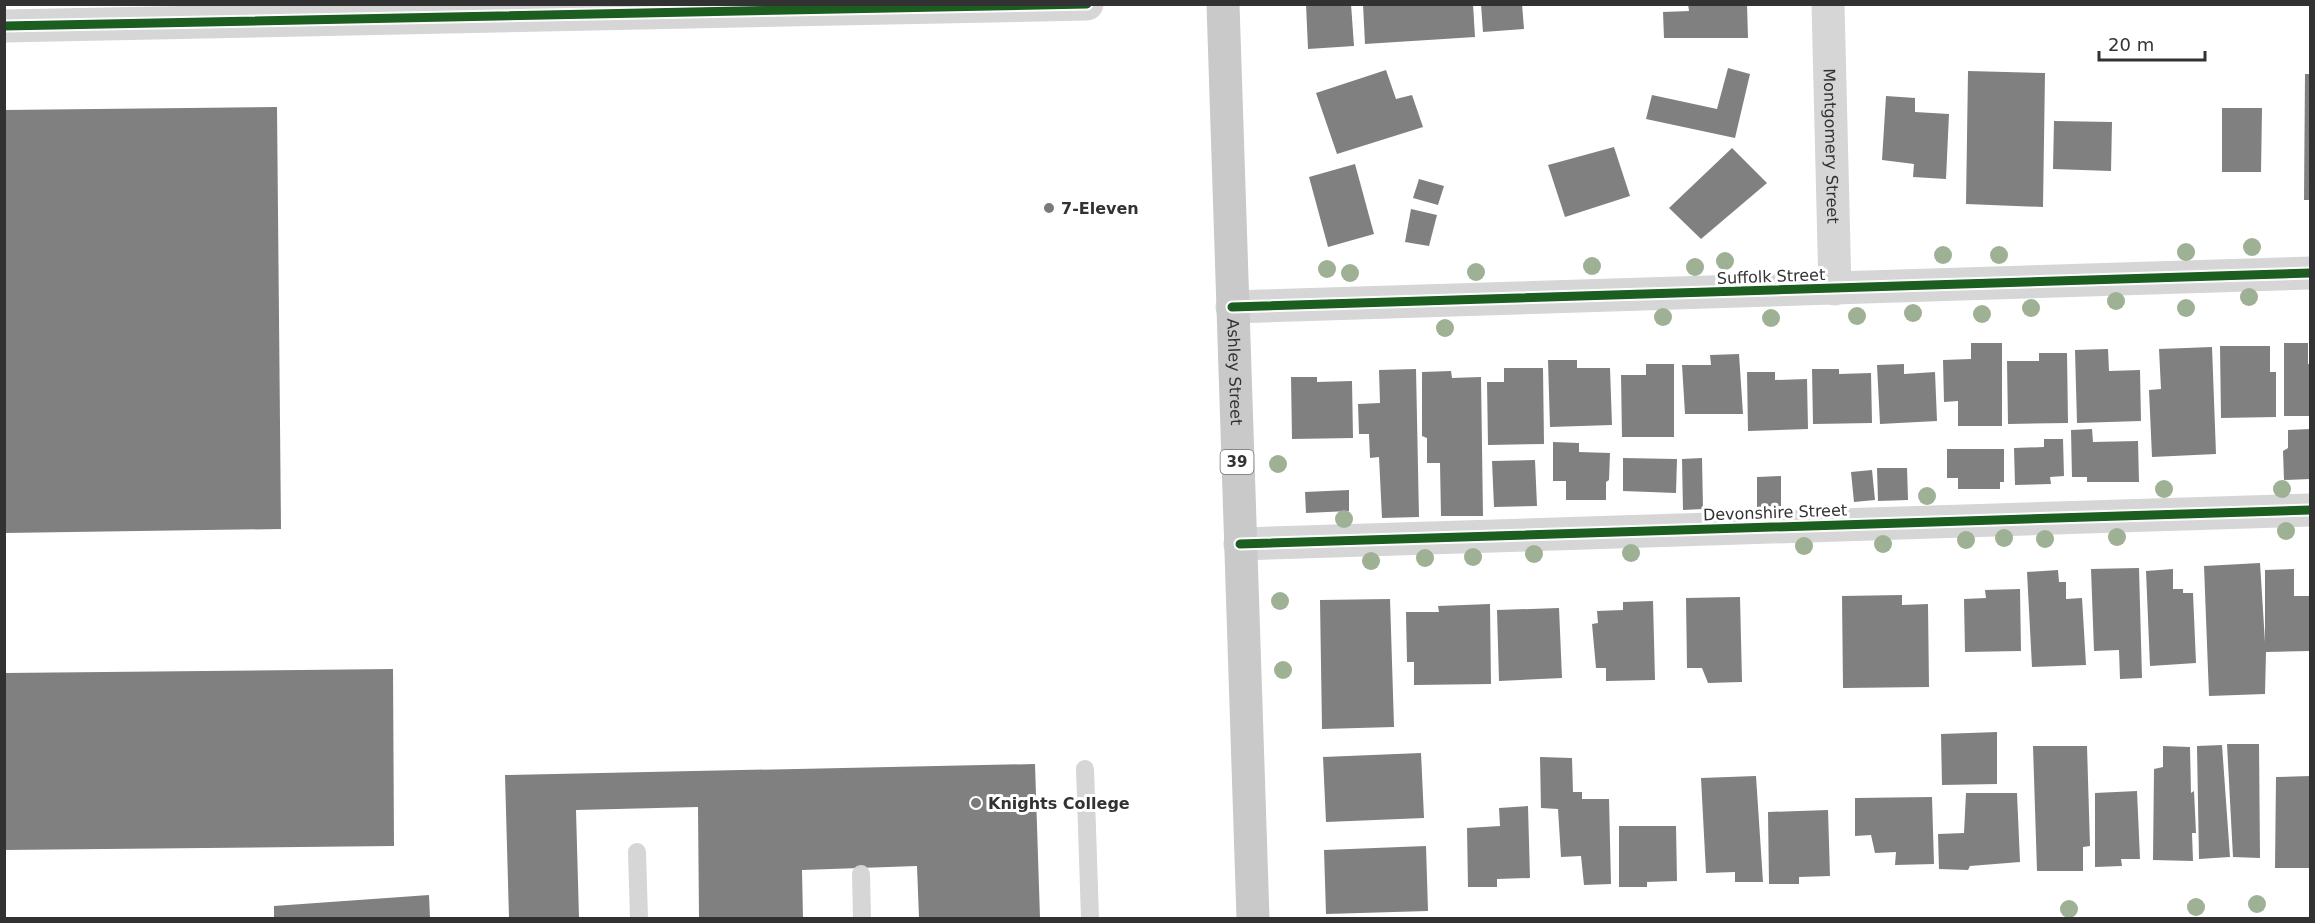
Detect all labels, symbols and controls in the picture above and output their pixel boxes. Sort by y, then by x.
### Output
scale bar [2099,24,2206,62]
text: 20 m [2108,34,2154,55]
street label: Montgomery Street [1820,68,1842,224]
place label: 7-Eleven [1061,199,1139,218]
marker: 7-Eleven [1042,201,1056,215]
street label: Suffolk Street [1716,265,1826,288]
street label: Ashley Street [1223,318,1246,426]
road number: 39 [1220,450,1254,474]
street label: Devonshire Street [1703,500,1847,525]
place label: Knights College [988,794,1130,813]
marker: Knights College [969,796,983,810]

